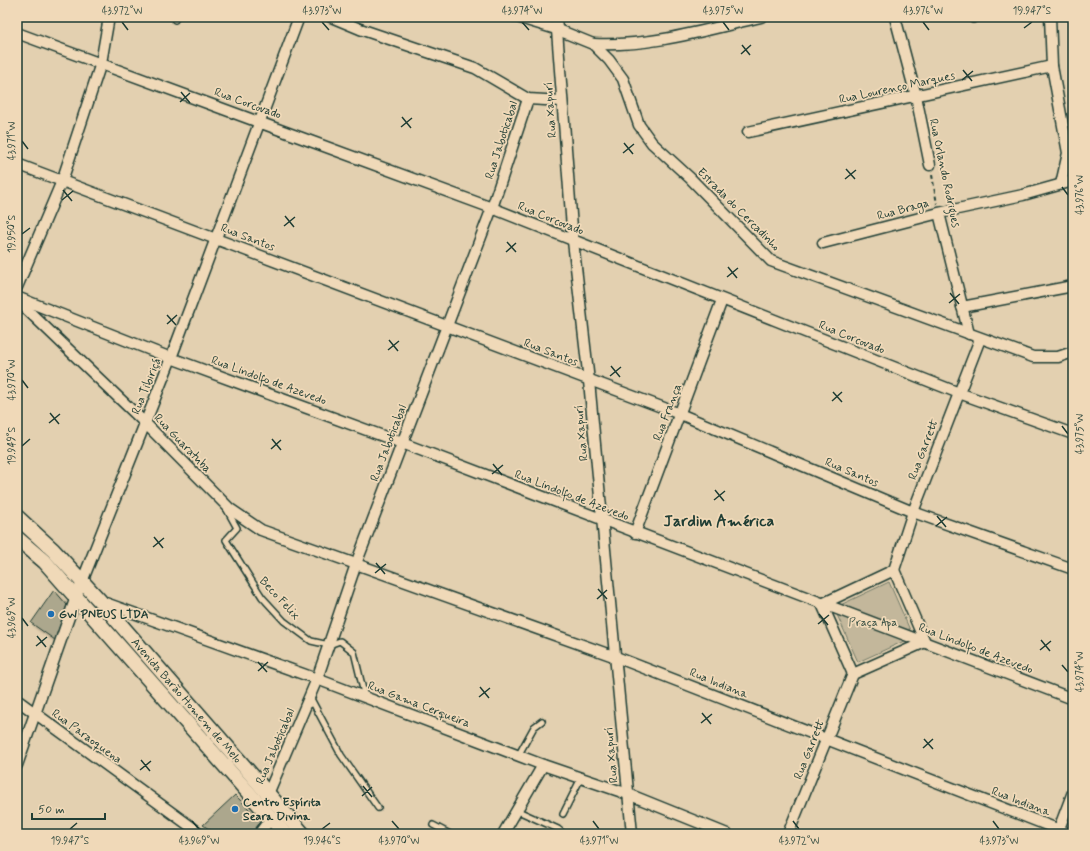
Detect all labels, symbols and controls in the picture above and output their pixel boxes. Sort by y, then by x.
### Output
text: 43.972°W [102,4,142,18]
text: 43.973°W [303,4,341,18]
text: 43.974°W [502,4,542,18]
text: 43.975°W [703,4,743,18]
text: 43.976°W [903,4,943,18]
text: 19.947°S [1013,4,1052,18]
street label: Rua Lourenço Marques [838,68,957,108]
street label: Rua Xapurí [541,81,561,139]
street label: Rua Corcovado [212,84,284,124]
street label: Rua Jaboticabal [482,99,522,181]
street label: Rua Orlando Rodrigues [924,117,963,230]
text: 43.971°W [5,122,19,160]
street label: Estrada do Cercadinho [693,165,784,255]
text: 43.976°W [1073,175,1087,215]
street label: Rua Braga [875,195,931,225]
street label: Rua Corcovado [515,198,586,240]
text: 19.950°S [5,215,19,253]
street label: Rua Santos [218,220,278,256]
street label: Rua Corcovado [816,317,887,359]
street label: Rua Santos [521,335,581,371]
street label: Rua Lindolfo de Azevedo [208,353,329,410]
street label: Rua Tibiriçá [128,355,166,417]
text: 43.970°W [5,360,19,400]
street label: Rua França [650,381,686,443]
street label: Rua Jaboticabal [367,403,411,484]
street label: Rua Xapurí [572,404,592,462]
street label: Rua Guaratuba [150,411,215,477]
text: 43.975°W [1073,414,1087,454]
street label: Rua Garrett [905,416,943,482]
text: 19.949°S [5,427,19,465]
street label: Rua Santos [822,454,882,492]
street label: Rua Lindolfo de Azevedo [512,467,631,526]
district label: Jardim América [664,511,775,532]
street label: Beco Felix [255,574,303,624]
text: 43.969°W [5,598,19,638]
place label: GW PNEUS LTDA [59,607,149,623]
marker: GW PNEUS LTDA [46,609,56,619]
park label: Praça Apa [849,615,897,631]
street label: Rua Lindolfo de Azevedo [916,620,1035,679]
street label: Avenida Barão Homem de Melo [127,635,245,767]
text: 43.974°W [1073,652,1087,692]
street label: Rua Indiana [687,665,751,703]
street label: Rua Gama Cerqueira [365,678,472,732]
street label: Rua Paraoquena [48,706,125,768]
street label: Rua Jaboticabal [253,706,299,787]
street label: Rua Garrett [790,716,830,782]
street label: Rua Xapurí [602,726,622,784]
street label: Rua Indiana [989,783,1053,821]
scale bar [32,795,105,821]
place label: Centro Espírita Seara Divina [243,795,321,825]
text: 50 m [38,802,65,818]
marker: Centro Espírita Seara Divina [230,804,240,814]
text: 19.947°S [51,834,90,848]
text: 43.969°W [179,834,219,848]
text: 19.946°S [303,834,341,848]
text: 43.970°W [379,834,419,848]
text: 43.971°W [580,834,618,848]
text: 43.972°W [779,834,819,848]
text: 43.973°W [980,834,1018,848]

